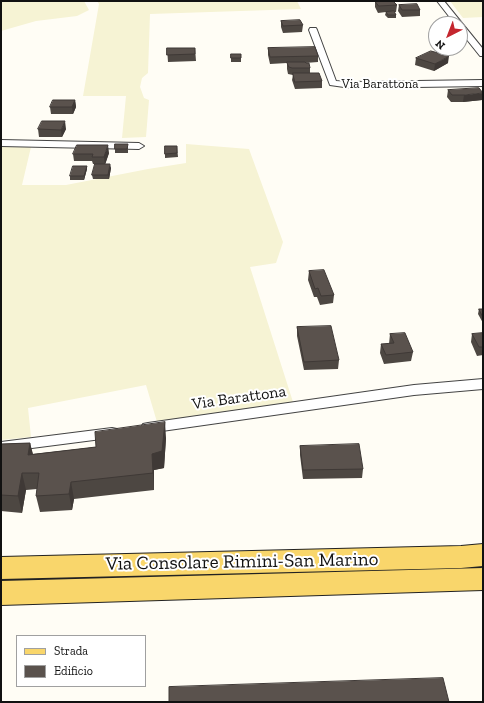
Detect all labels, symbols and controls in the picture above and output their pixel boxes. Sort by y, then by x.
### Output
north arrow [428,16,468,56]
text: N [433,37,448,52]
street label: Via Barattona [342,76,418,92]
street label: Via Barattona [191,382,287,414]
street label: Via Consolare Rimini-San Marino [105,548,379,576]
legend [16,635,146,687]
text: Strada [54,644,88,658]
text: Edificio [54,664,93,678]

